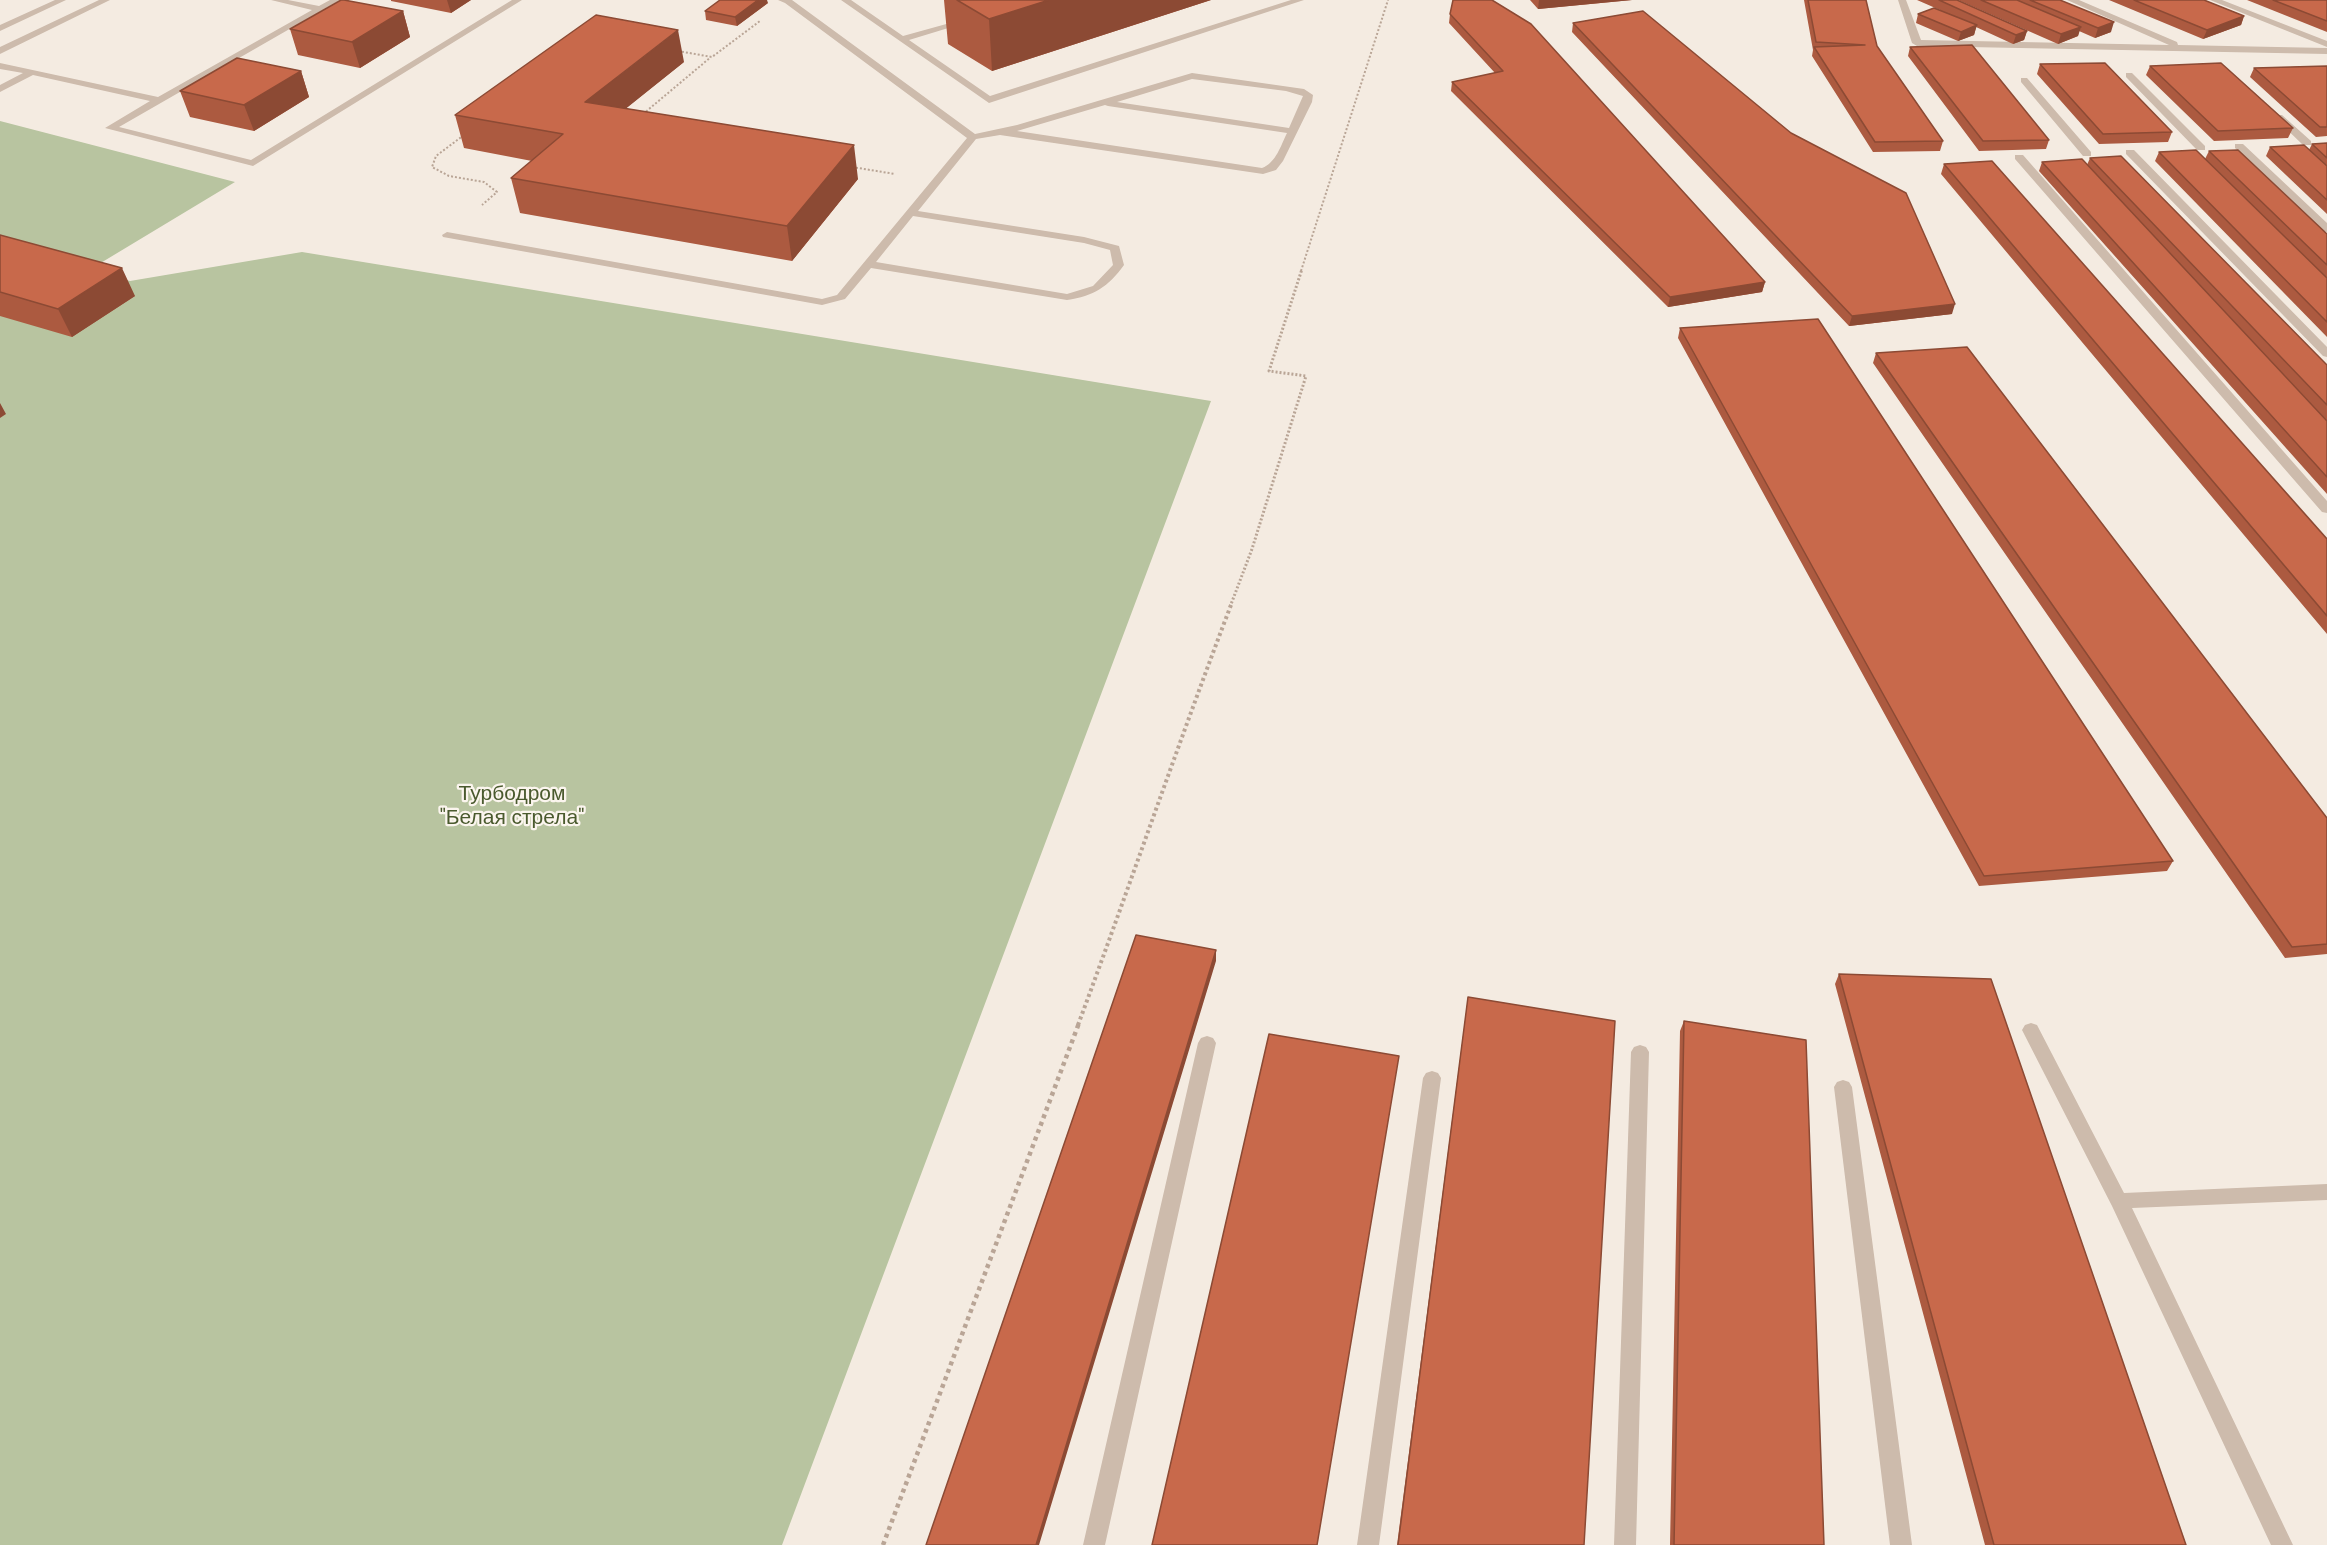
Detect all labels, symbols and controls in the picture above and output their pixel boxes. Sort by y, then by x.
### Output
park label: Турбодром "Белая стрела" [440,781,584,831]

